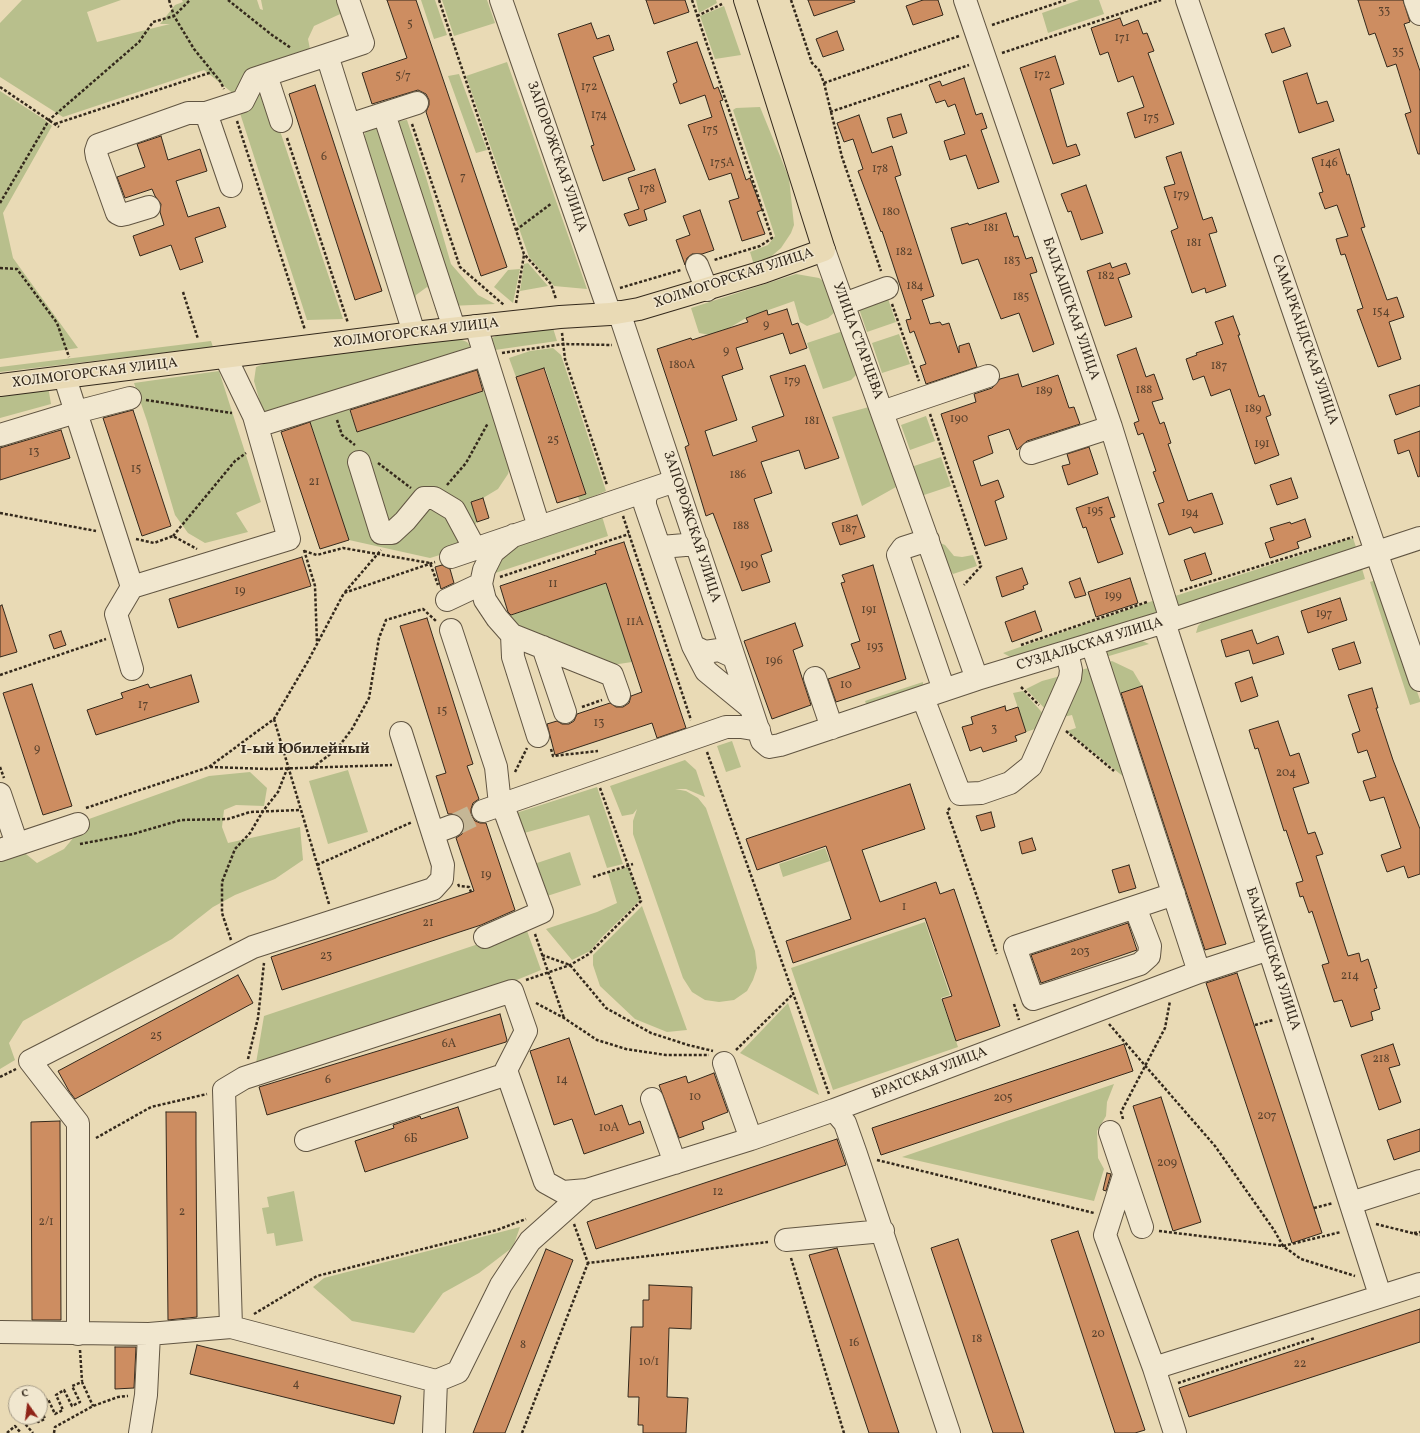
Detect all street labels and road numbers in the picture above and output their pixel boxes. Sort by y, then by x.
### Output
street label: ЗАПОРОЖСКАЯ УЛИЦА [522,79,590,235]
street label: БАЛХАШСКАЯ УЛИЦА [1038,236,1102,382]
street label: ХОЛМОГОРСКАЯ УЛИЦА [652,245,816,313]
street label: САМАРКАНДСКАЯ УЛИЦА [1267,253,1341,427]
street label: УЛИЦА СТАРЦЕВА [828,280,886,402]
street label: ХОЛМОГОРСКАЯ УЛИЦА [332,316,500,352]
street label: ХОЛМОГОРСКАЯ УЛИЦА [11,356,179,392]
street label: ЗАПОРОЖСКАЯ УЛИЦА [659,449,723,605]
street label: СУЗДАЛЬСКАЯ УЛИЦА [1015,615,1165,675]
street label: БАЛХАШСКАЯ УЛИЦА [1241,885,1303,1033]
street label: БРАТСКАЯ УЛИЦА [870,1044,990,1104]

